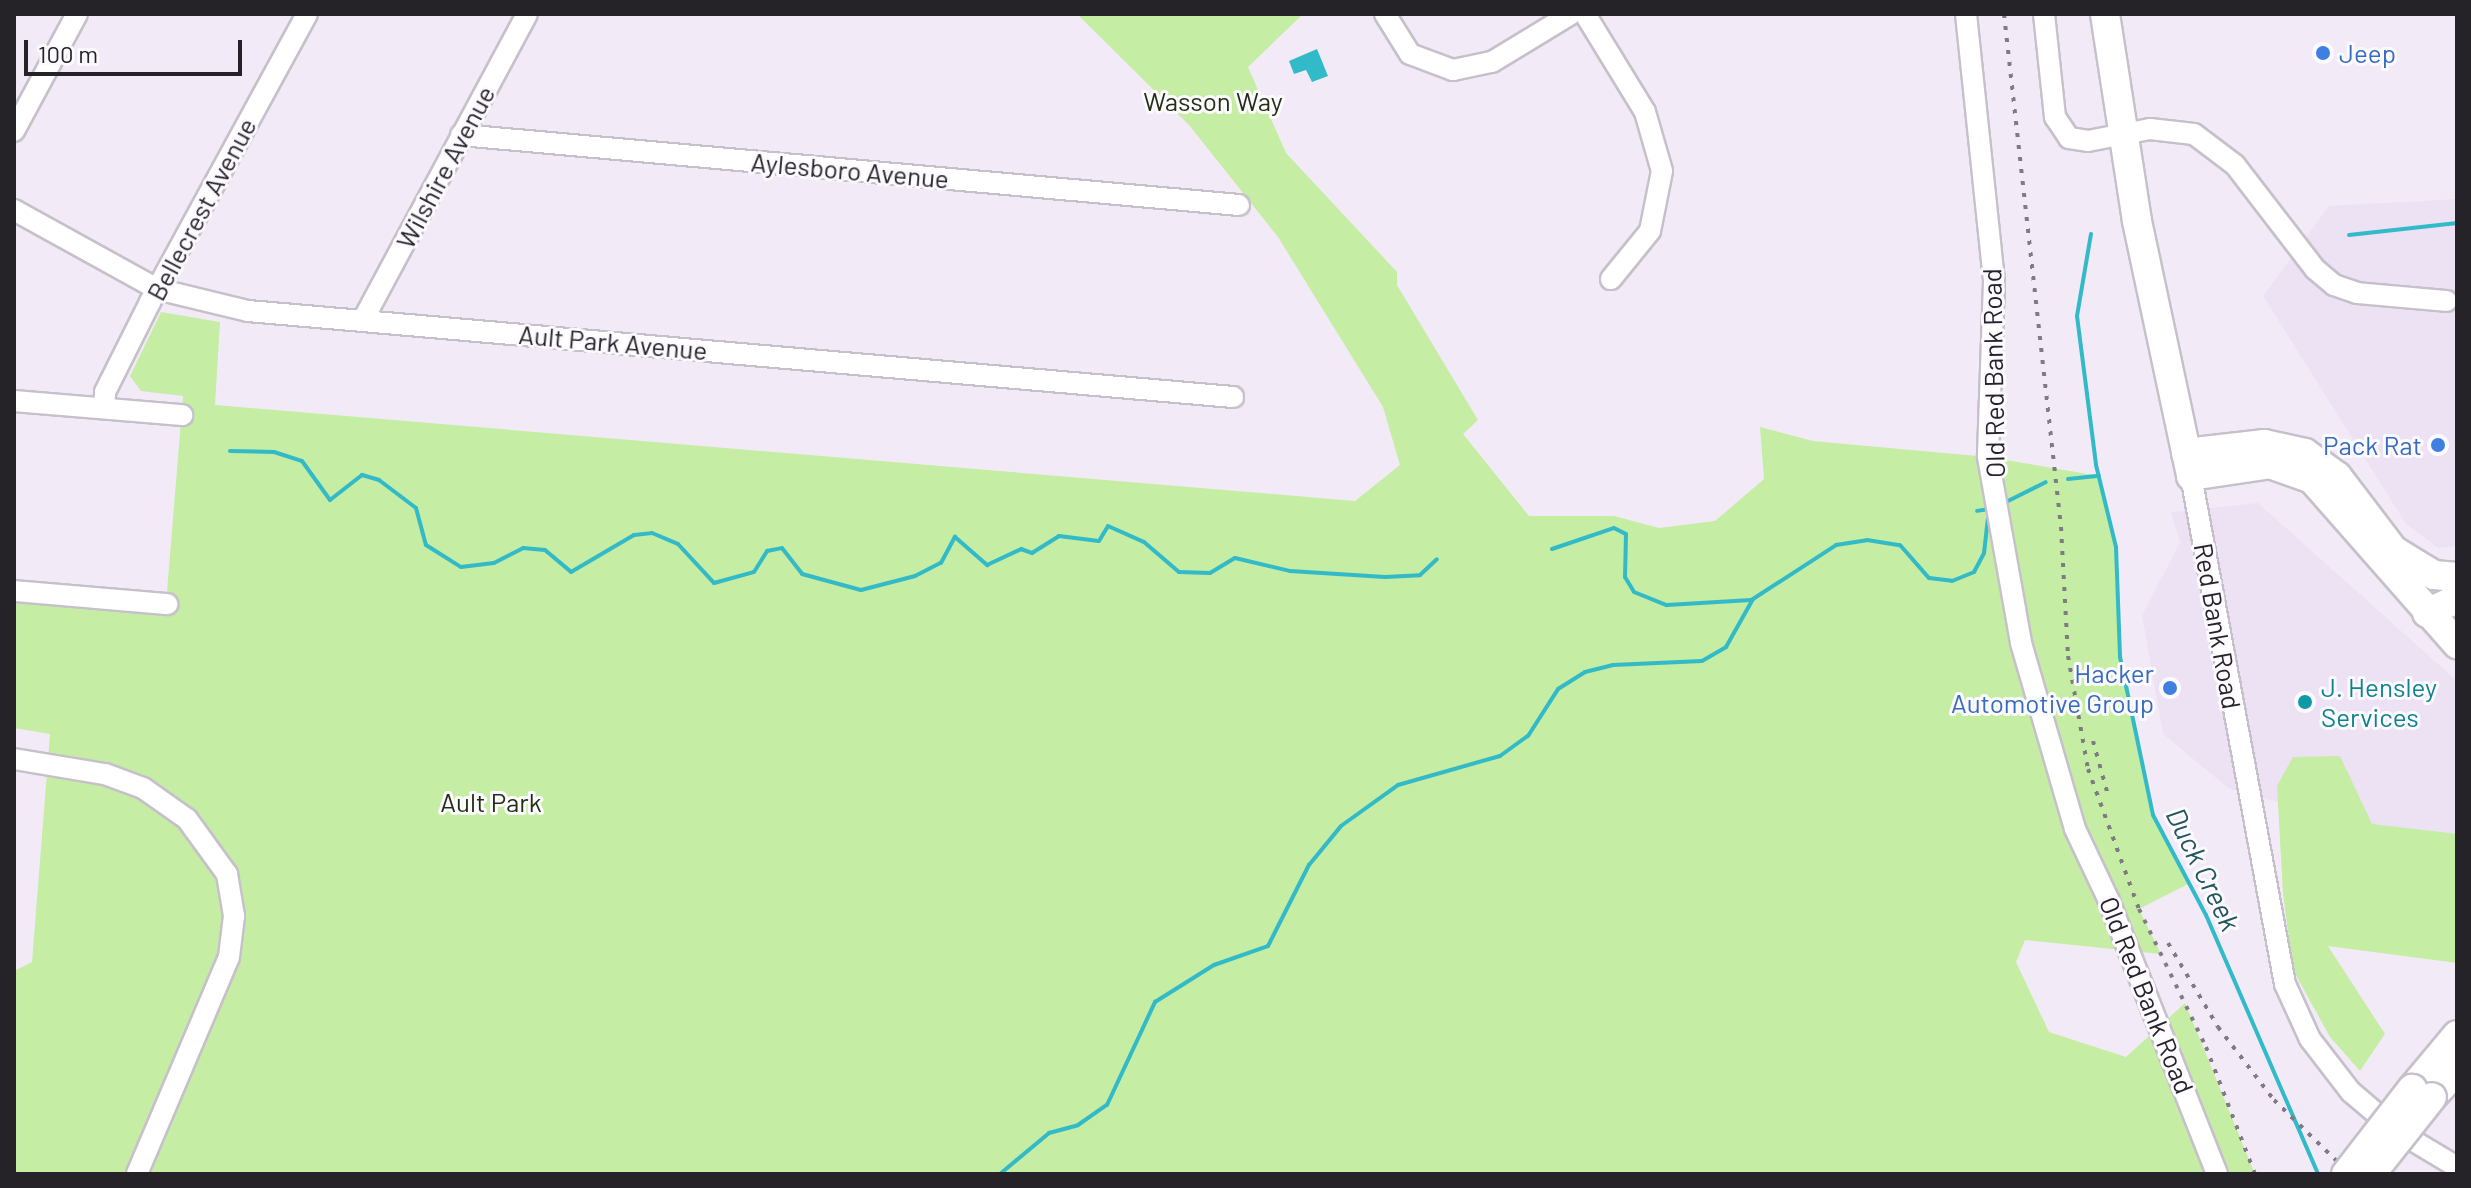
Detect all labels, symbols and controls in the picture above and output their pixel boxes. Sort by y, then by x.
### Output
scale bar [28,24,246,74]
place label: Jeep [2339,37,2396,69]
text: 100 m [38,39,98,68]
marker: Jeep [2314,44,2332,62]
street label: Wilshire Avenue [389,80,501,254]
park label: Wasson Way [1143,85,1283,117]
street label: Bellecrest Avenue [140,112,262,306]
street label: Aylesboro Avenue [750,146,950,194]
street label: Old Red Bank Road [1976,268,2010,478]
street label: Ault Park Avenue [517,318,709,366]
place label: Pack Rat [2323,429,2422,461]
marker: Pack Rat [2429,436,2447,454]
street label: Red Bank Road [2188,540,2248,712]
place label: Hacker Automotive Group [1951,657,2154,718]
place label: J. Hensley Services [2321,671,2437,732]
marker: Hacker Automotive Group [2161,679,2179,697]
marker: J. Hensley Services [2296,693,2314,711]
park label: Ault Park [440,786,542,818]
water label: Duck Creek [2160,802,2248,936]
street label: Old Red Bank Road [2093,892,2201,1098]

